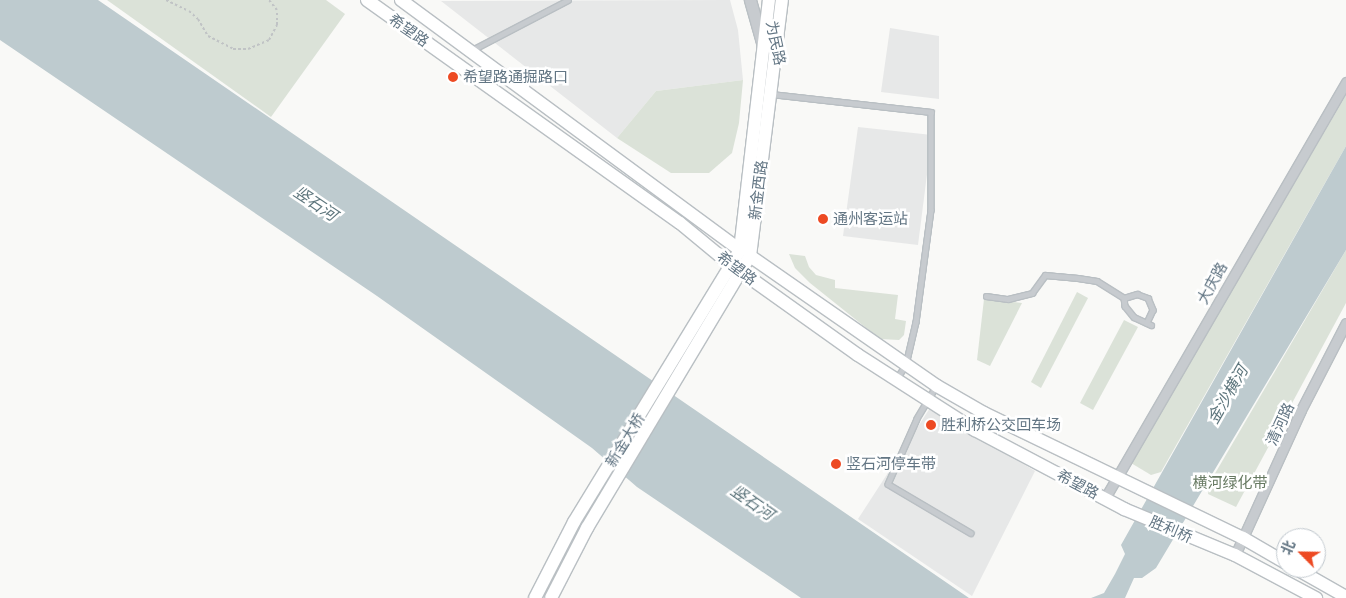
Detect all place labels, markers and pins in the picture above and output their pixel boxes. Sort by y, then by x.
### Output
place label: 希望路通掘路口 [463,68,568,86]
marker: 希望路通掘路口 [447,71,459,83]
place label: 通州客运站 [833,210,908,228]
marker: 通州客运站 [817,213,829,225]
place label: 胜利桥公交回车场 [941,416,1061,434]
marker: 胜利桥公交回车场 [925,419,937,431]
place label: 竖石河停车带 [846,455,936,473]
marker: 竖石河停车带 [830,458,842,470]

